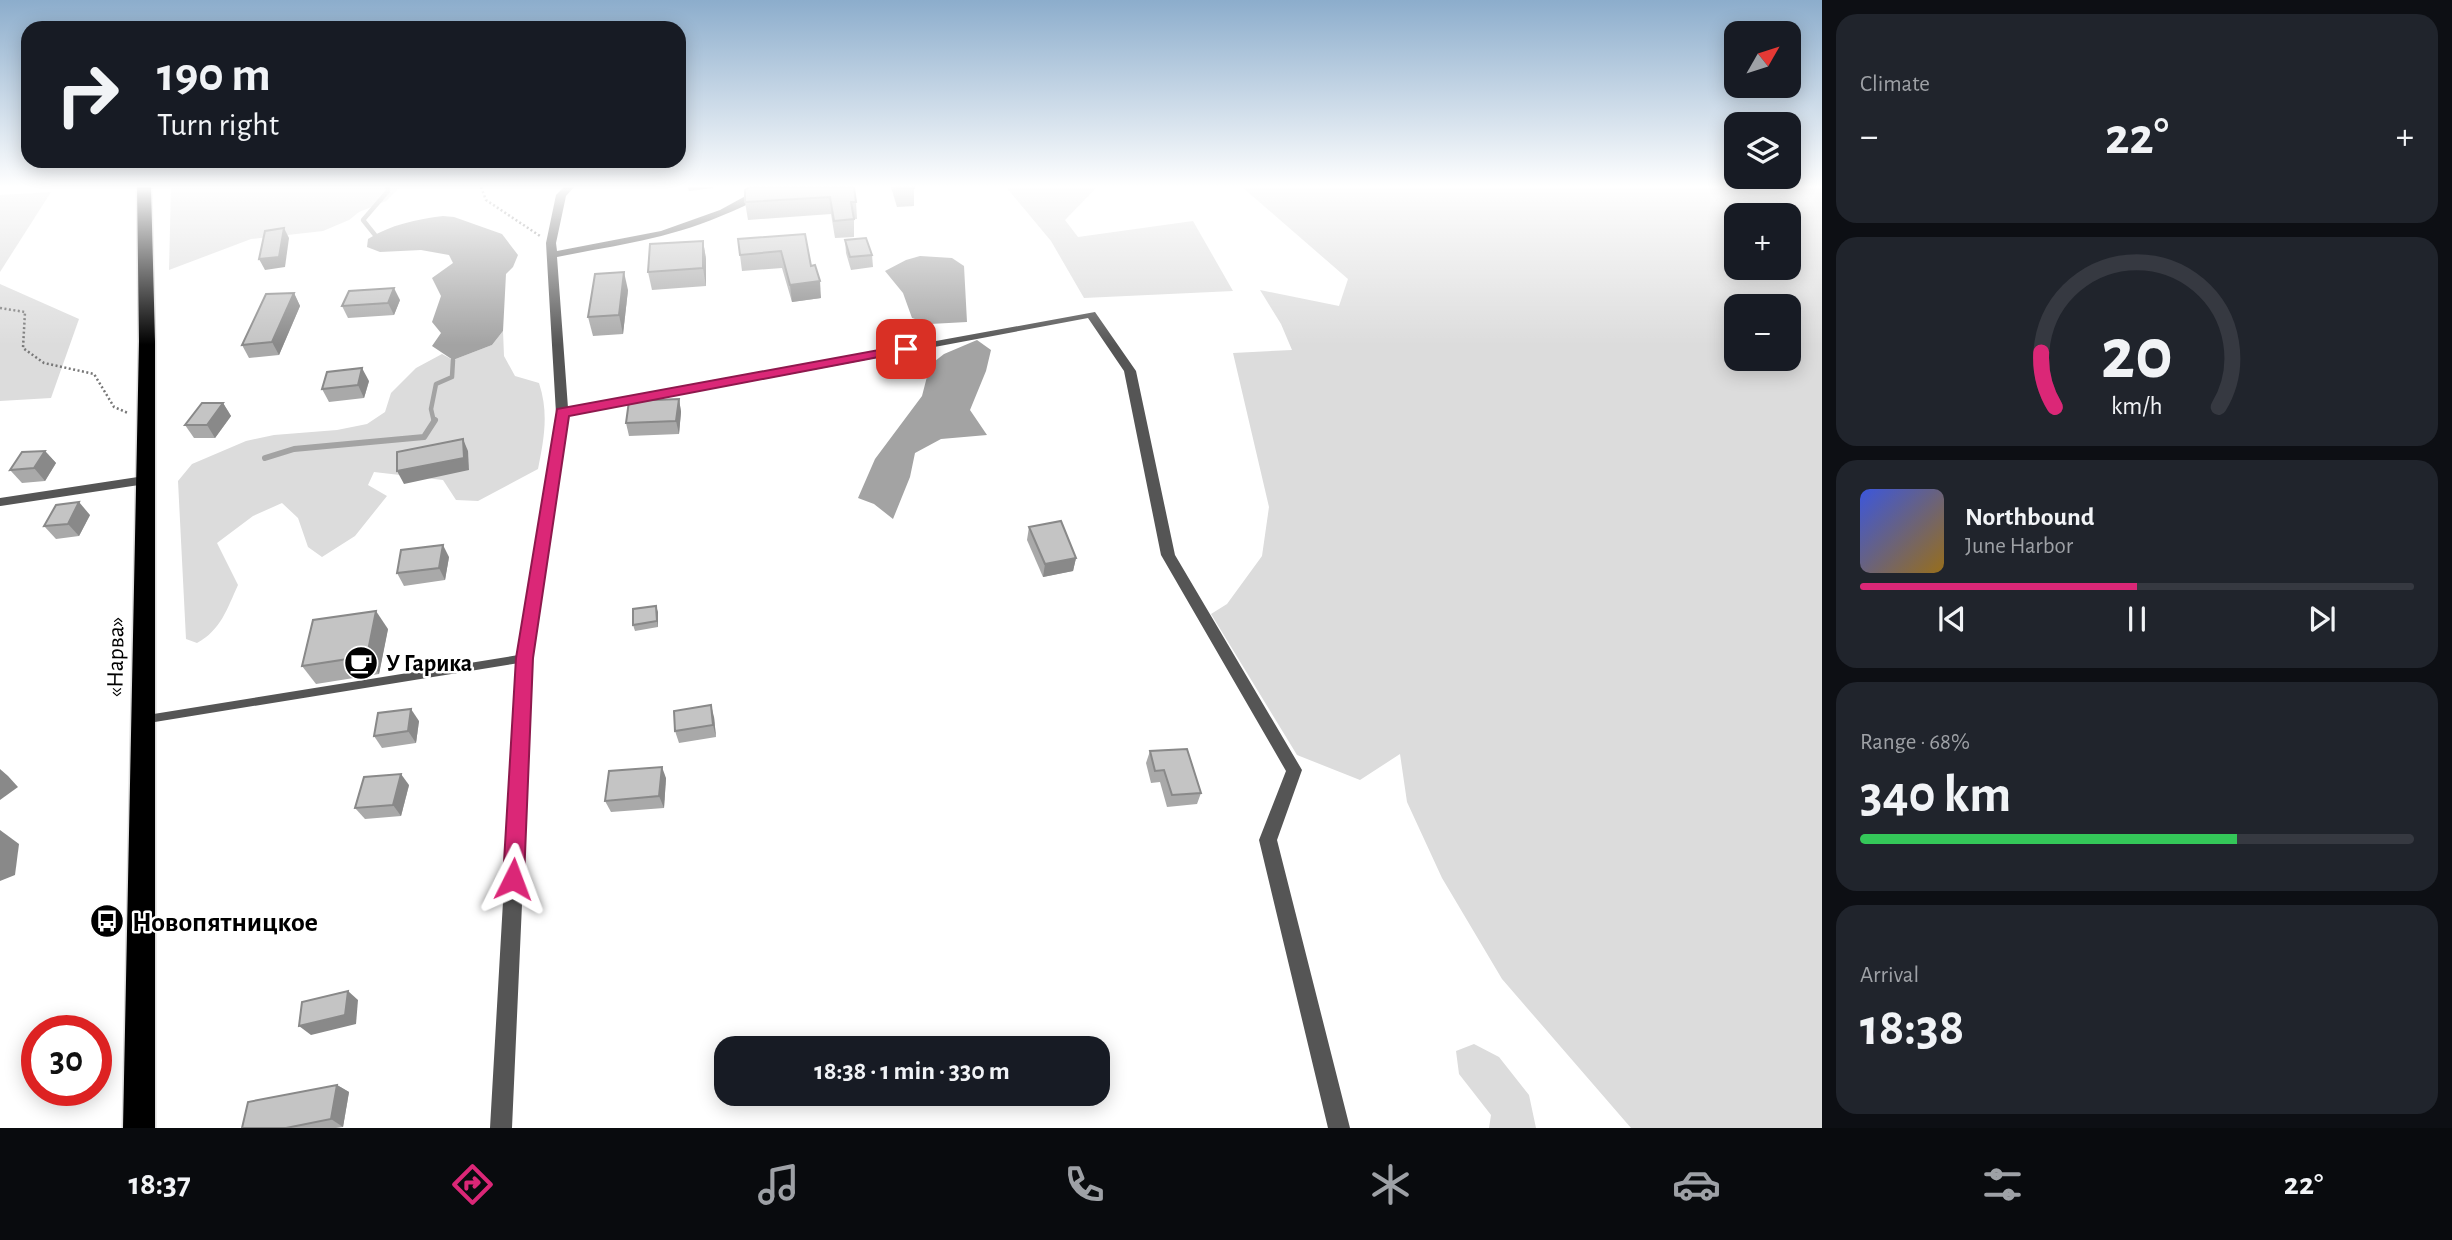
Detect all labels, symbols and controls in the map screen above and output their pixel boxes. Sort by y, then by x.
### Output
north arrow [1724,21,1801,98]
map controls [1724,21,1801,371]
icon: right [42,49,133,140]
text: 190 m [157,51,271,100]
text: Climate [1860,73,1930,96]
text: Turn right [157,109,279,141]
text: 22° [2105,111,2169,163]
button: layers [1724,112,1801,189]
text: − [1860,118,1878,156]
text: + [2396,118,2414,156]
button: + [1724,203,1801,280]
button: − [1724,294,1801,371]
pin [876,319,936,379]
text: 20 [2101,320,2173,393]
icon: arrive [887,330,925,368]
text: km/h [2111,394,2163,419]
text: Northbound [1965,504,2094,530]
text: June Harbor [1965,535,2073,558]
icon: previous [1933,600,1971,638]
icon: pause [2118,600,2156,638]
icon: next [2303,600,2341,638]
street label: «Нарва» [103,617,129,698]
cafe icon: У Гарика [342,644,380,682]
place label: У Гарика [386,652,472,676]
text: Range · 68% [1860,731,1970,754]
text: 340 km [1860,769,2011,821]
position arrow [476,842,550,916]
bus stop icon: Новопятницкое [88,902,126,940]
place label: Новопятницкое [132,909,318,937]
text: Arrival [1860,964,1919,987]
text: 18:38 [1860,1002,1964,1054]
speed limit sign: 30 [21,1015,112,1106]
text: 18:38 · 1 min · 330 m [814,1058,1010,1084]
icon: directions [448,1160,497,1209]
icon: music [754,1160,803,1209]
icon: phone [1060,1160,1109,1209]
icon: climate [1366,1160,1415,1209]
icon: car [1672,1160,1721,1209]
icon: filters [1978,1160,2027,1209]
text: 18:37 [129,1168,191,1200]
text: 22° [2284,1168,2323,1200]

